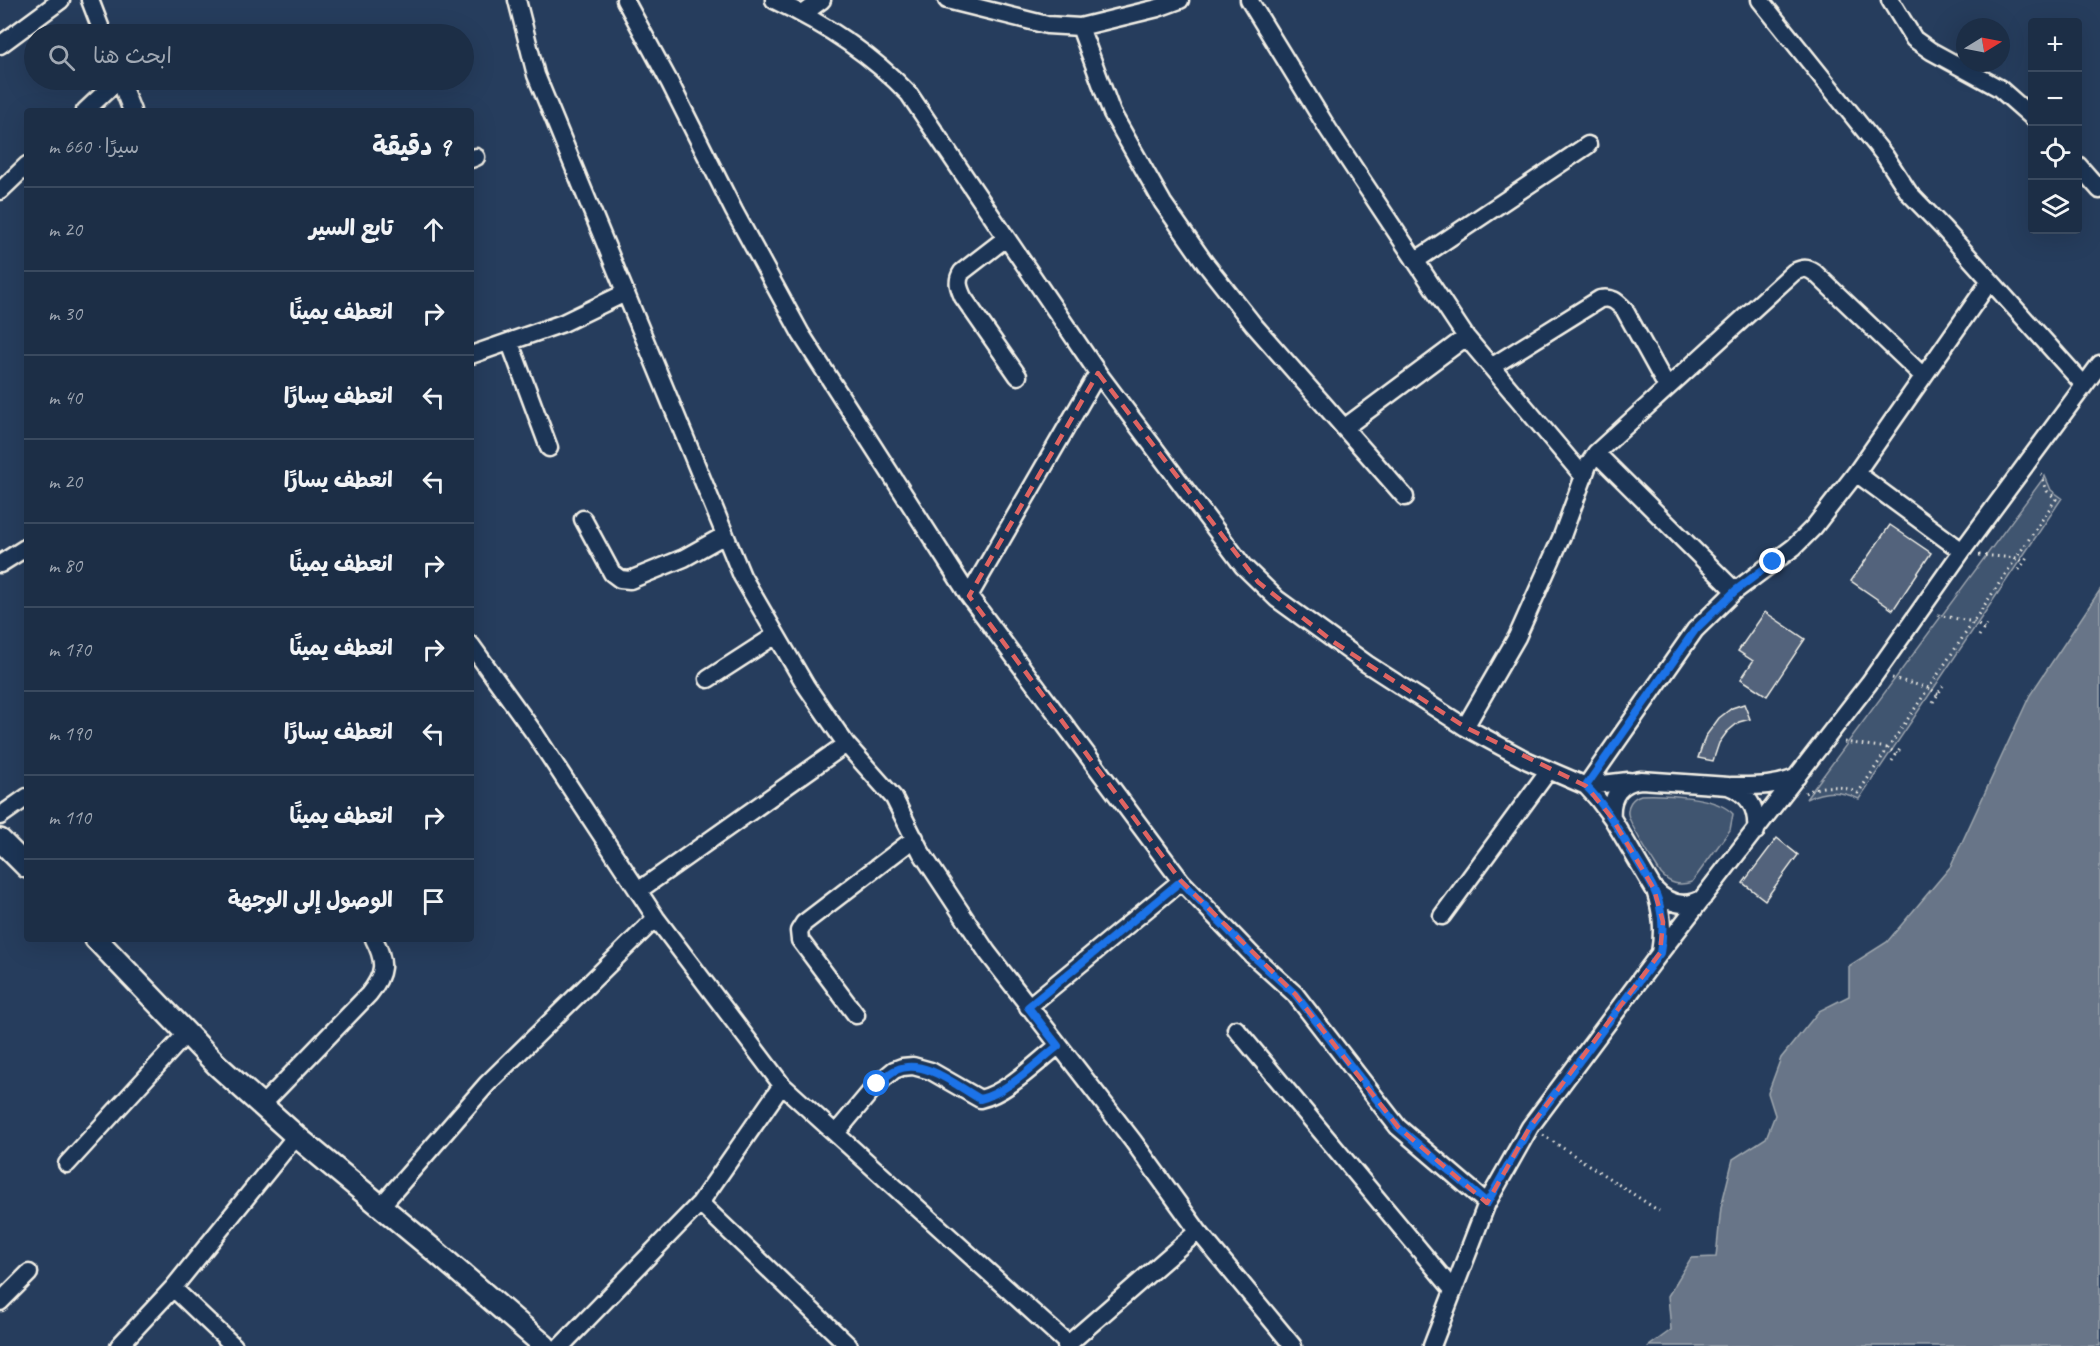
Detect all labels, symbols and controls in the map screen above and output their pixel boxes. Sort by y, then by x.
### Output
north arrow [1956,18,2010,72]
map controls [2028,18,2082,234]
button: + [2028,18,2082,72]
search box [24,24,474,90]
icon: search [45,41,78,74]
text: ابحث هنا [93,42,172,70]
button: − [2028,72,2082,126]
button: locate [2028,126,2082,180]
text: 9 دقيقة [372,130,450,163]
text: سيرًا · 660 m [48,134,139,159]
button: layers [2028,180,2082,234]
icon: ahead [417,213,450,246]
text: تابع السير [309,214,393,242]
text: 20 m [48,217,82,242]
icon: right [417,297,450,330]
text: انعطف يمينًا [289,298,393,326]
text: 30 m [48,301,82,326]
icon: left [417,381,450,414]
text: انعطف يسارًا [284,382,393,410]
text: 40 m [48,385,82,410]
icon: left [417,465,450,498]
text: انعطف يسارًا [284,466,393,494]
text: 20 m [48,469,82,494]
route end [1759,548,1785,574]
icon: right [417,549,450,582]
text: انعطف يمينًا [289,550,393,578]
text: 80 m [48,553,82,578]
icon: right [417,633,450,666]
text: انعطف يمينًا [289,634,393,662]
text: 170 m [48,637,91,662]
icon: left [417,717,450,750]
text: انعطف يسارًا [284,718,393,746]
text: 190 m [48,721,91,746]
icon: right [417,801,450,834]
text: انعطف يمينًا [289,802,393,830]
text: 110 m [48,805,91,830]
icon: arrive [417,885,450,918]
text: الوصول إلى الوجهة [228,886,393,914]
route start [863,1070,889,1096]

